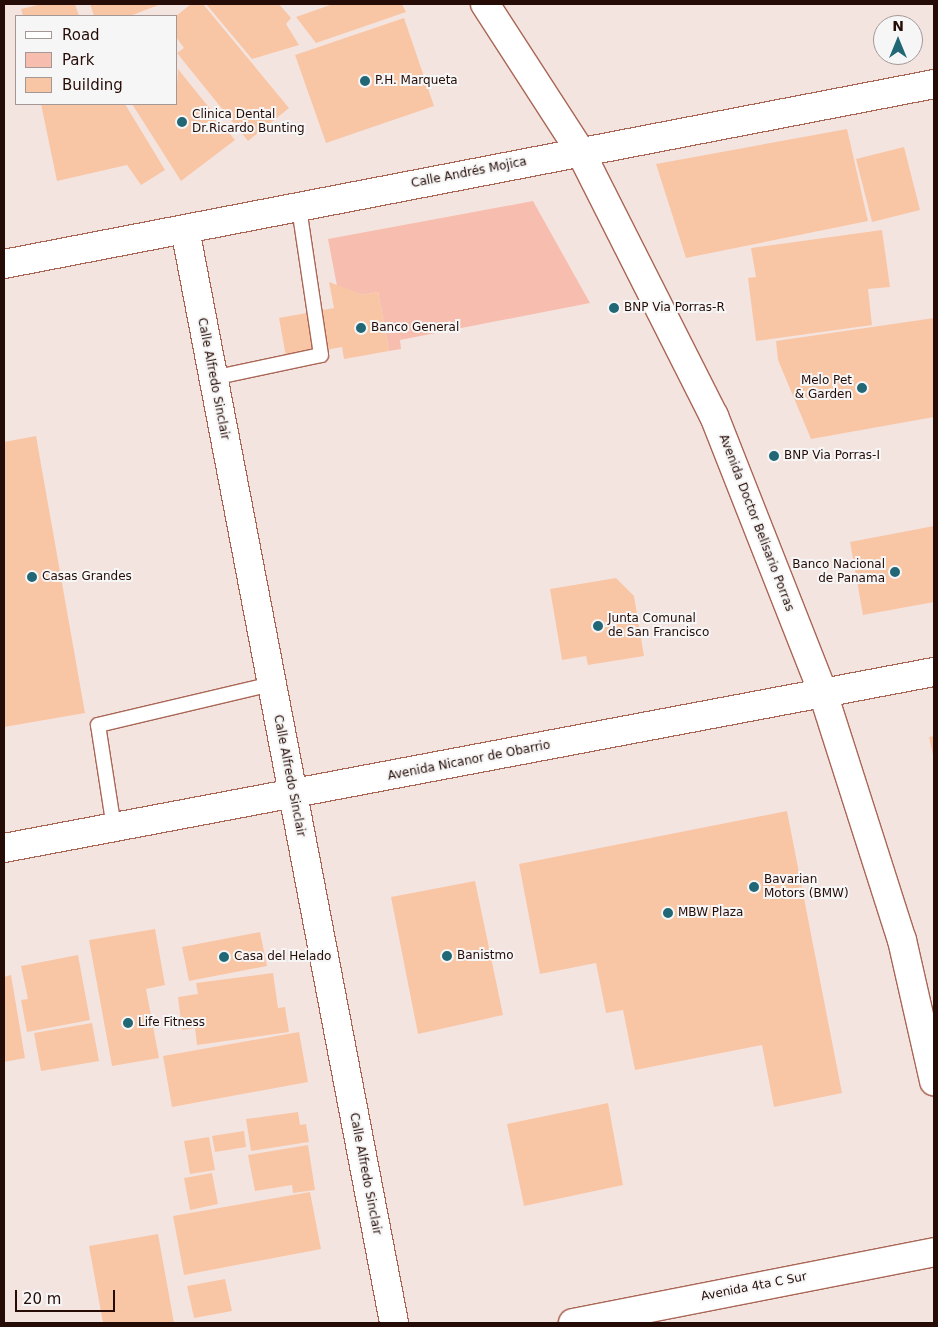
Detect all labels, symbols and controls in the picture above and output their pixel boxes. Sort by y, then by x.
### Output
legend [15,15,178,105]
north arrow [873,15,923,65]
text: N [892,18,904,34]
text: Road [62,26,100,44]
text: Park [62,51,94,69]
place label: P.H. Marqueta [375,74,458,88]
marker: P.H. Marqueta [359,75,371,87]
text: Building [62,76,123,94]
place label: Clinica Dental Dr.Ricardo Bunting [192,108,305,136]
marker: Clinica Dental Dr.Ricardo Bunting [176,116,188,128]
street label: Calle Andrés Mojica [410,155,528,191]
place label: BNP Via Porras-R [624,301,725,315]
marker: BNP Via Porras-R [608,302,620,314]
street label: Calle Alfredo Sinclair [194,317,232,441]
place label: Banco General [371,321,459,335]
marker: Banco General [355,322,367,334]
place label: Melo Pet & Garden [795,374,852,402]
marker: Melo Pet & Garden [856,382,868,394]
street label: Avenida Doctor Belisario Porras [716,432,796,614]
place label: BNP Via Porras-I [784,449,880,463]
marker: BNP Via Porras-I [768,450,780,462]
place label: Banco Nacional de Panama [792,558,885,586]
marker: Banco Nacional de Panama [889,566,901,578]
place label: Casas Grandes [42,570,132,584]
marker: Casas Grandes [26,571,38,583]
place label: Junta Comunal de San Francisco [608,612,709,640]
marker: Junta Comunal de San Francisco [592,620,604,632]
street label: Calle Alfredo Sinclair [270,714,308,838]
street label: Avenida Nicanor de Obarrio [387,738,551,784]
place label: Bavarian Motors (BMW) [764,873,849,901]
marker: Bavarian Motors (BMW) [748,881,760,893]
place label: MBW Plaza [678,906,743,920]
marker: MBW Plaza [662,907,674,919]
place label: Banistmo [457,949,514,963]
place label: Casa del Helado [234,950,331,964]
marker: Banistmo [441,950,453,962]
marker: Casa del Helado [218,951,230,963]
place label: Life Fitness [138,1016,205,1030]
marker: Life Fitness [122,1017,134,1029]
street label: Calle Alfredo Sinclair [346,1112,384,1236]
street label: Avenida 4ta C Sur [700,1270,808,1304]
scale bar [18,1280,118,1312]
text: 20 m [23,1290,61,1308]

